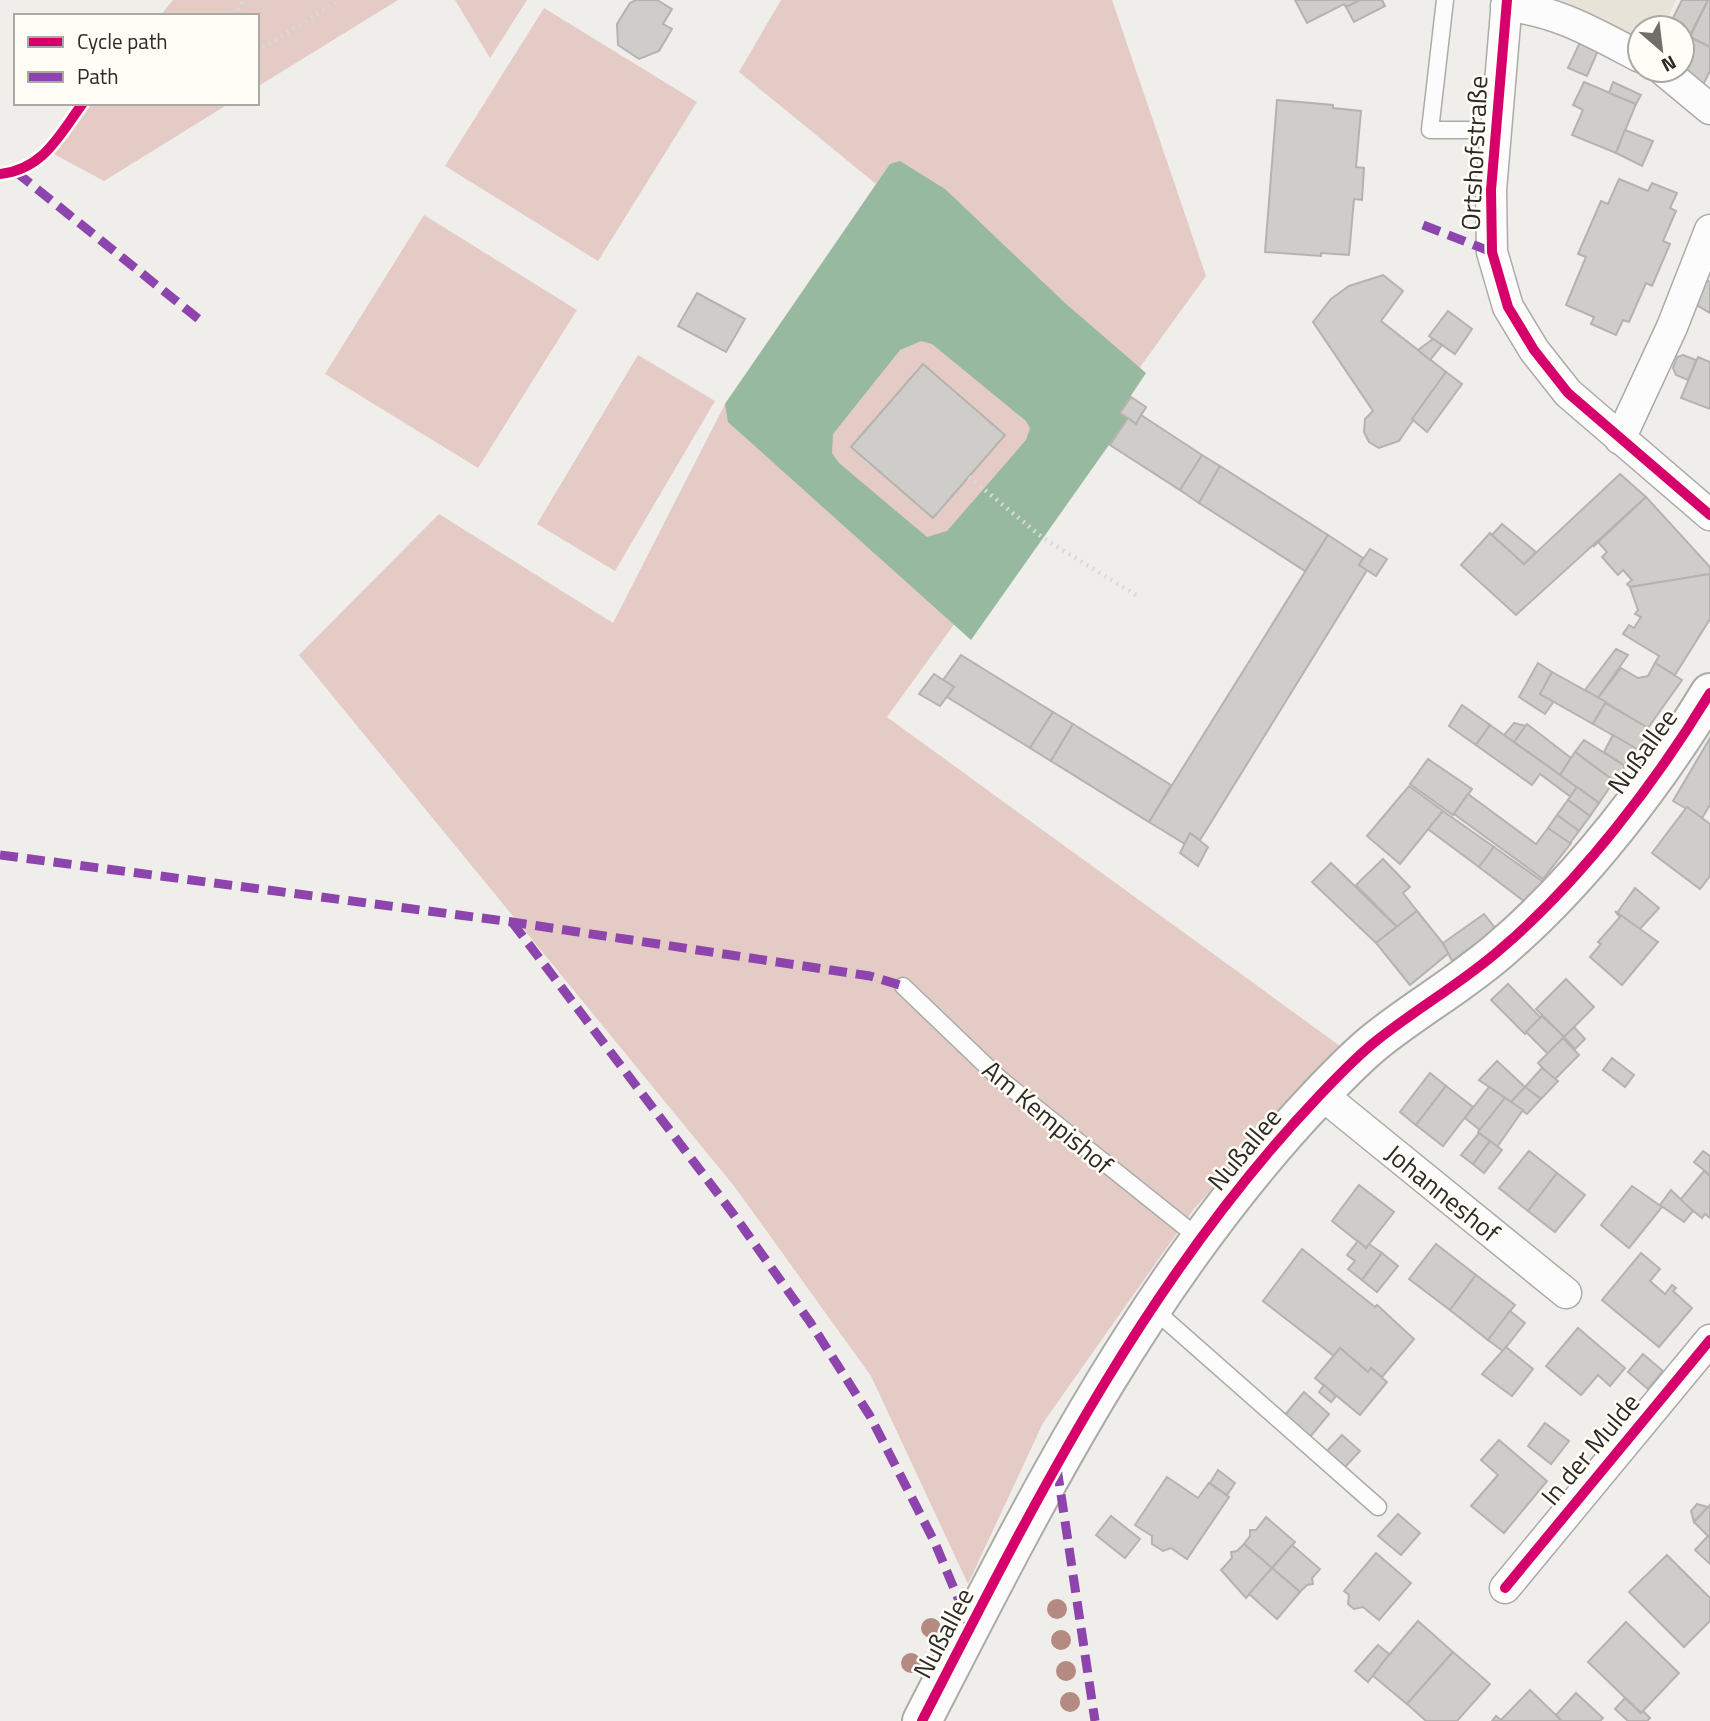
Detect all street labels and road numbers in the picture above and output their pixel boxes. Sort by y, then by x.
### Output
street label: Ortshofstraße [1450,75,1498,231]
street label: Nußallee [1598,700,1686,802]
street label: Am Kempishof [974,1051,1122,1184]
street label: Nußallee [1198,1099,1290,1199]
street label: Johanneshof [1377,1135,1509,1252]
street label: In der Mulde [1531,1384,1649,1514]
street label: Nußallee [903,1581,983,1685]

